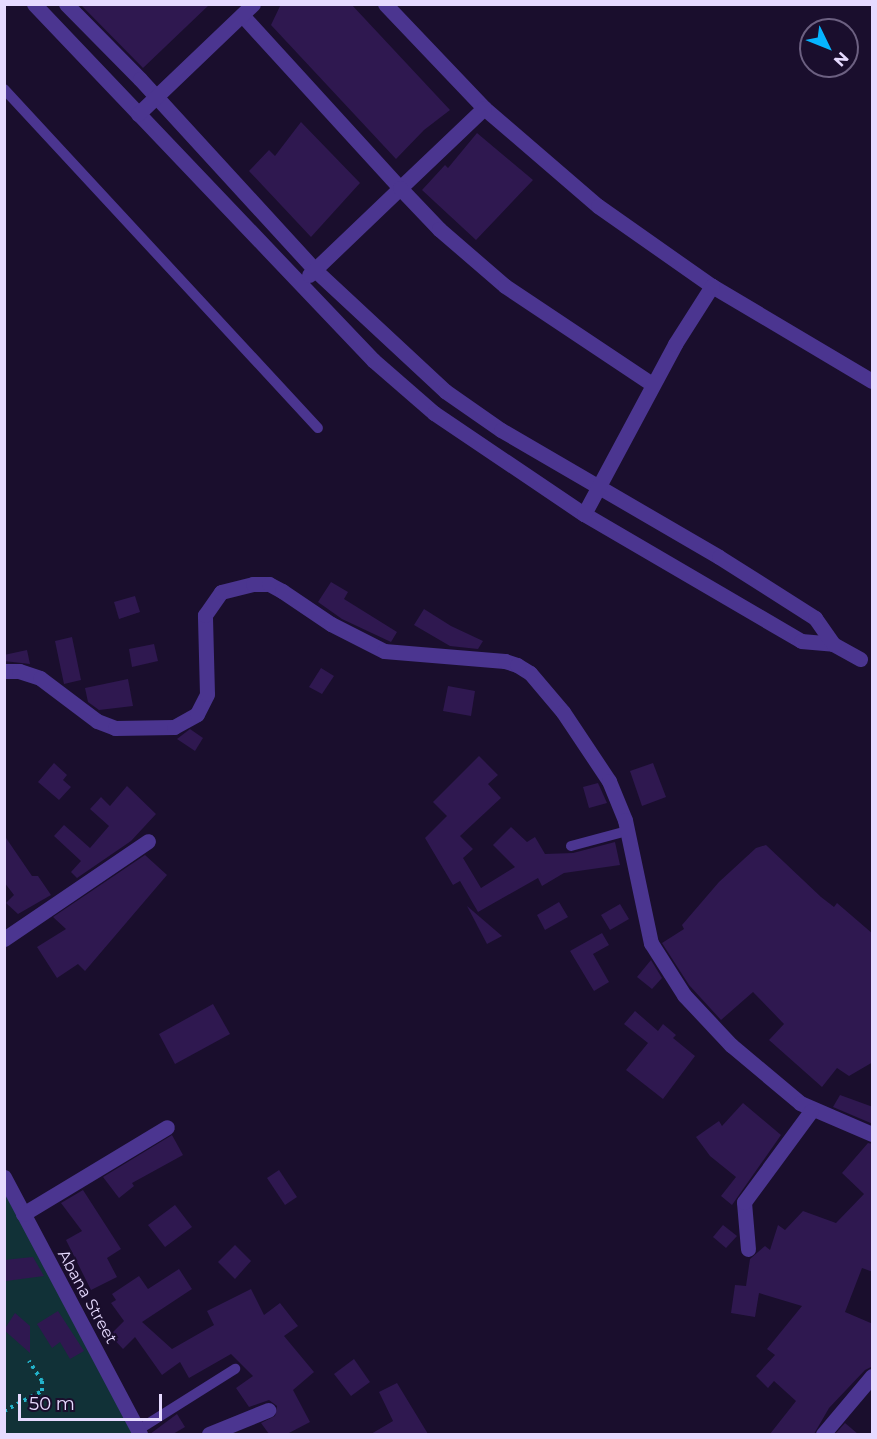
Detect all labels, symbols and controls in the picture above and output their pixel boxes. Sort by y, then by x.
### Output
north arrow [799,18,859,78]
text: N [830,48,852,70]
street label: Abana Street [53,1247,121,1347]
scale bar [21,1382,165,1420]
text: 50 m [29,1393,75,1415]

